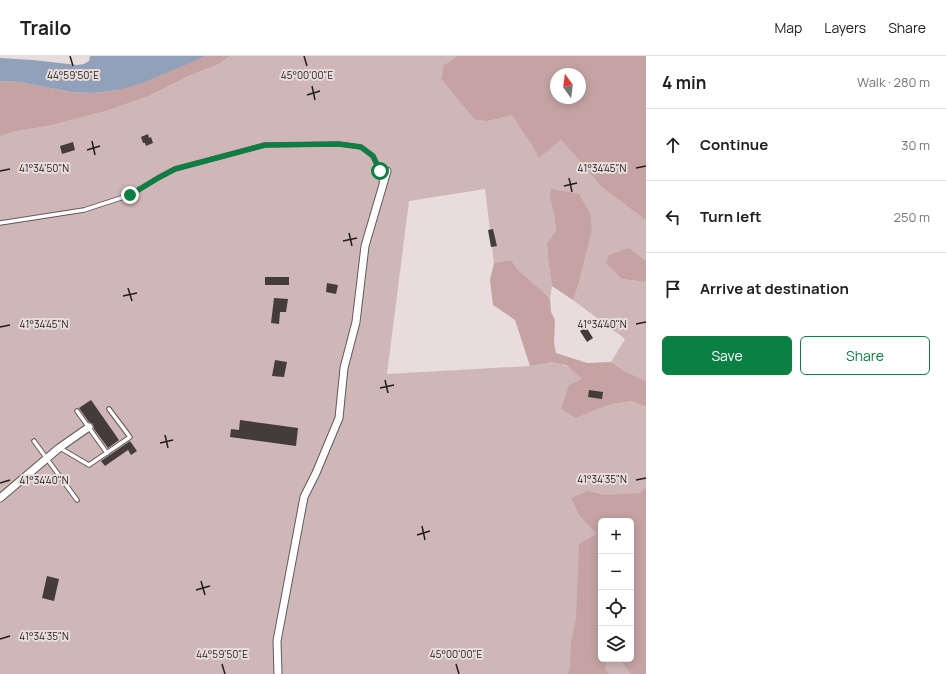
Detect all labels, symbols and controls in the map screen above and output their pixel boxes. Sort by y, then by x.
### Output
text: Trailo [20,15,71,41]
text: Map [774,18,802,37]
text: Layers [824,18,866,37]
text: Share [888,18,926,37]
text: 44°59'50"E [47,68,99,82]
text: 45°00'00"E [281,68,333,82]
north arrow [550,68,586,104]
text: 4 min [662,71,706,94]
text: Walk · 280 m [857,73,930,91]
icon: ahead [662,134,684,156]
text: Continue [700,134,768,155]
text: 30 m [901,136,930,154]
text: 41°34'50"N [19,161,69,175]
text: 41°34'45"N [578,161,627,175]
route start [371,162,389,180]
route end [121,186,139,204]
icon: left [662,206,684,228]
text: Turn left [700,206,762,227]
text: 250 m [894,208,930,226]
icon: arrive [662,278,684,300]
text: Arrive at destination [700,278,849,299]
text: 41°34'45"N [20,317,69,331]
text: 41°34'40"N [577,317,627,331]
button: Save [662,336,792,375]
button: Share [800,336,930,375]
text: 41°34'35"N [577,472,627,486]
text: 41°34'40"N [19,473,69,487]
map controls [598,518,634,662]
button: + [598,518,634,554]
button: − [598,554,634,590]
button: locate [598,590,634,626]
button: layers [598,626,634,662]
text: 41°34'35"N [19,629,69,643]
text: 44°59'50"E [196,647,248,661]
text: 45°00'00"E [430,647,482,661]

